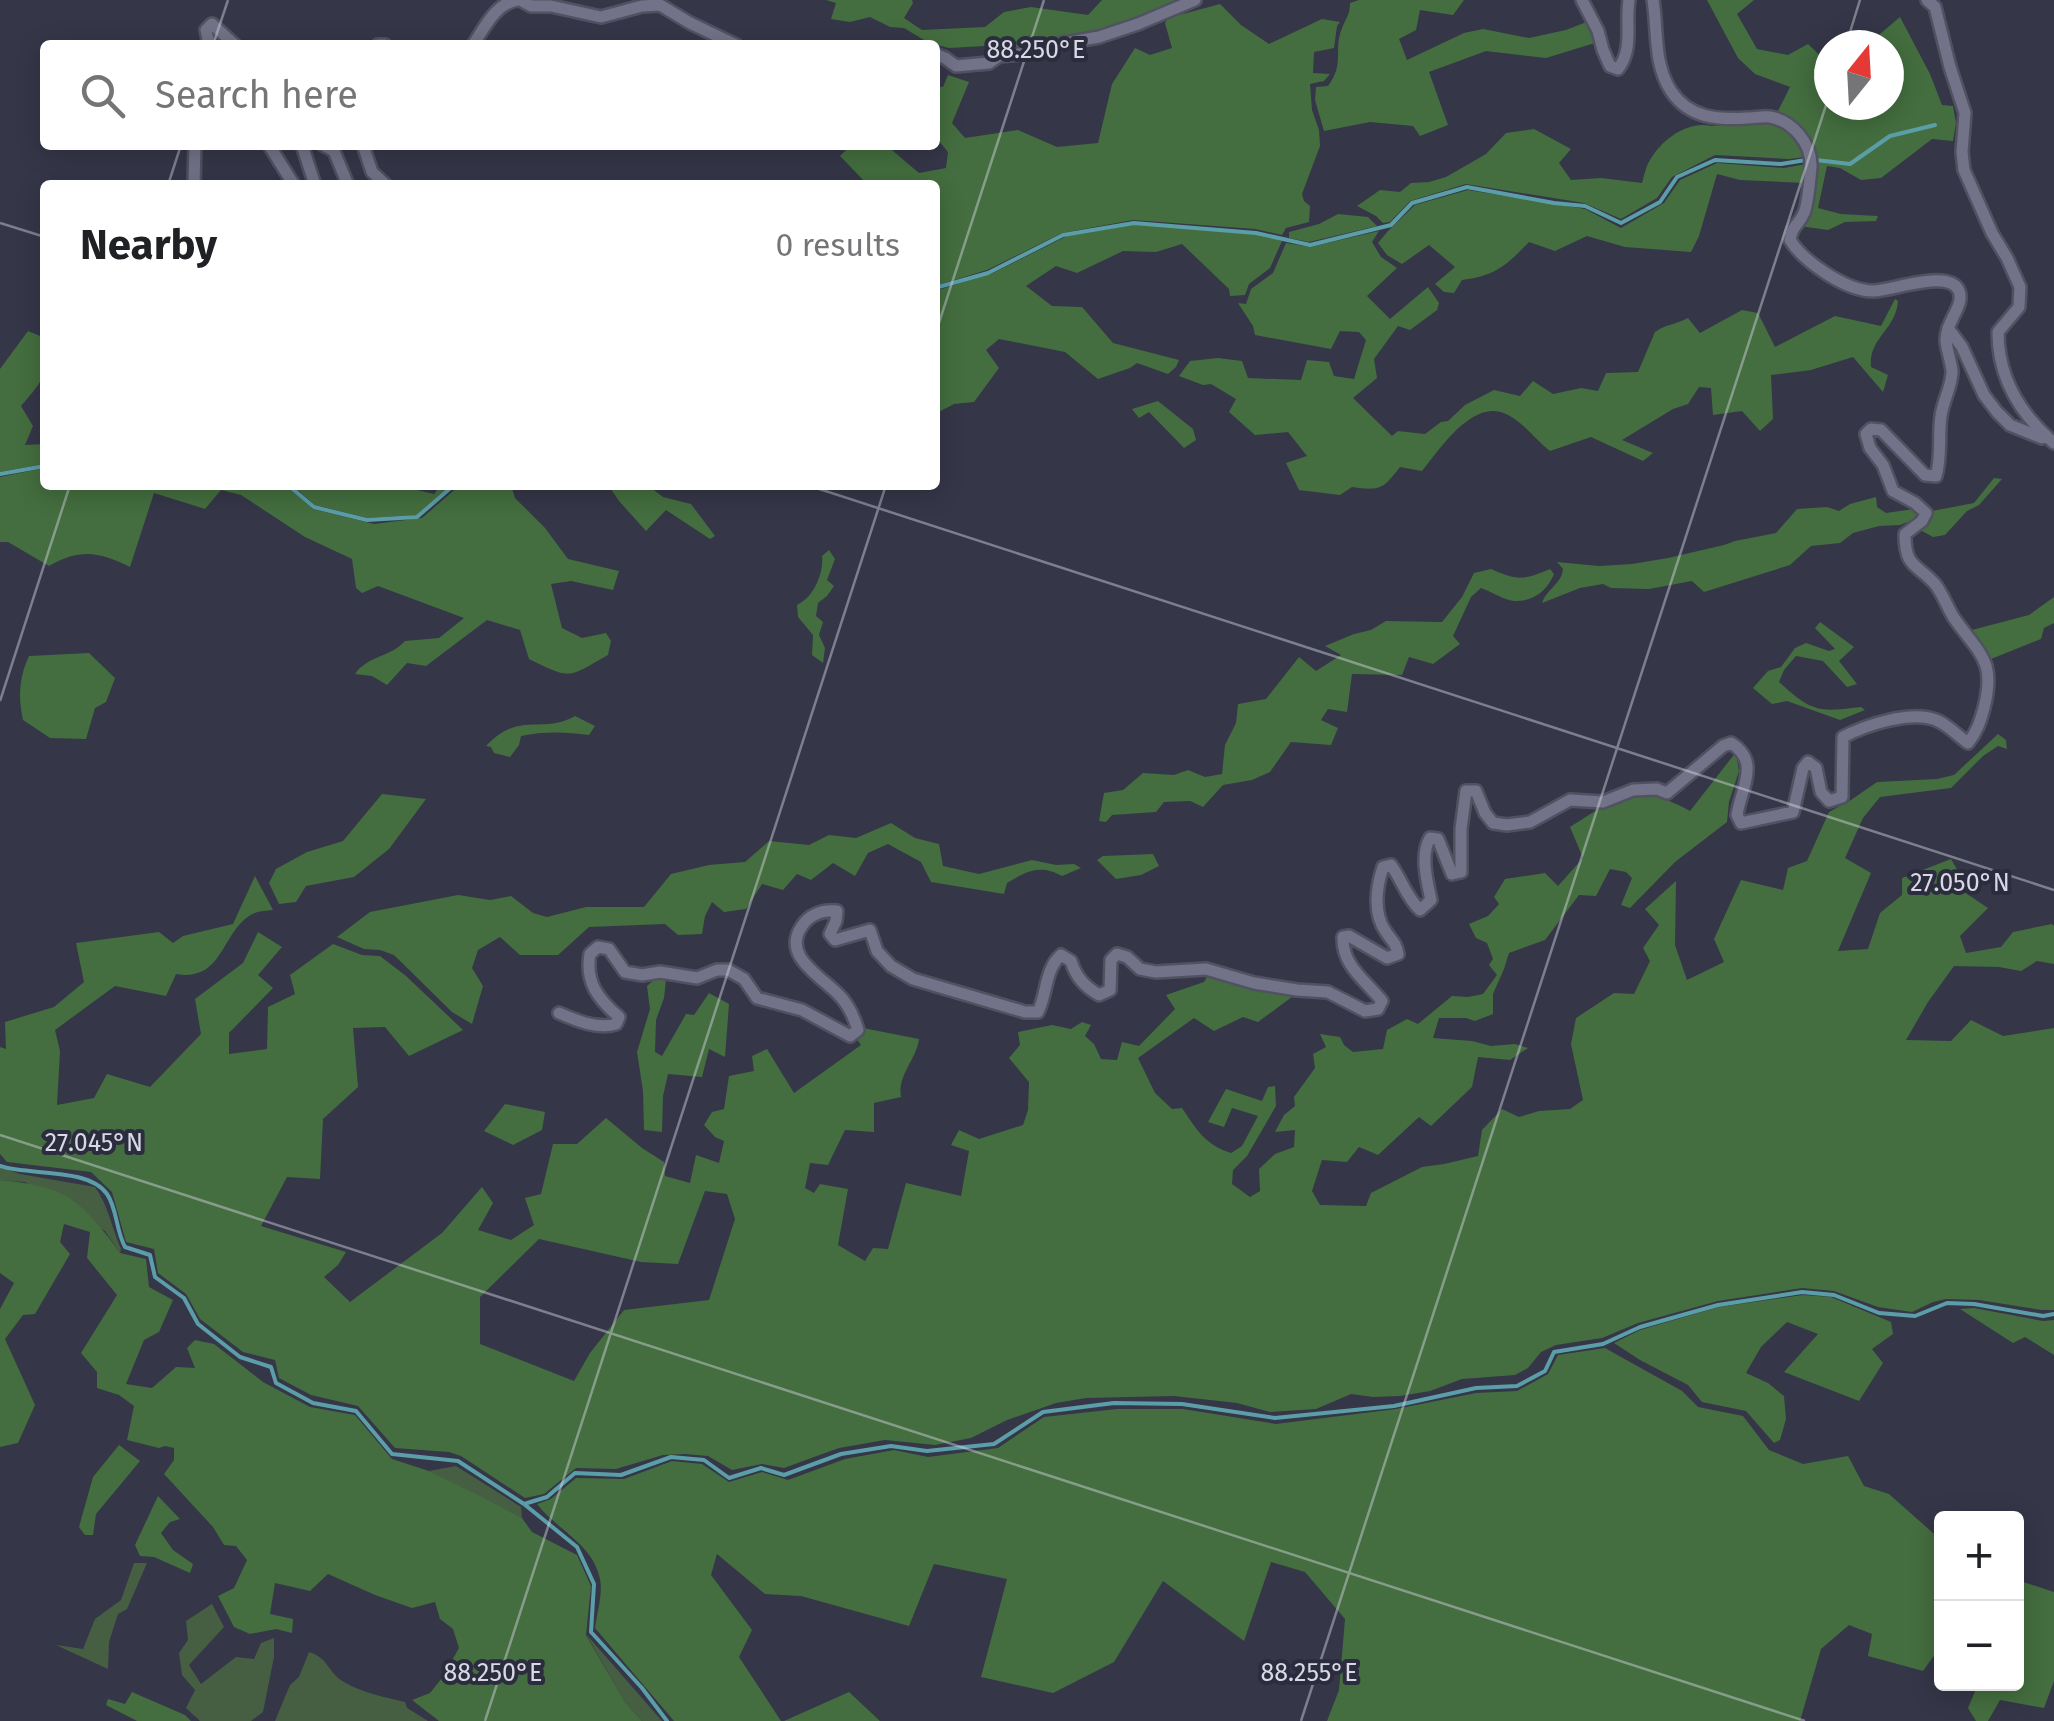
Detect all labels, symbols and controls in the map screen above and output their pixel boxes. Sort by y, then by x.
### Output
north arrow [1814,30,1904,120]
text: 88.250°E [987,35,1085,65]
search box [40,40,940,150]
icon: search [75,68,130,123]
text: Search here [155,72,358,118]
text: Nearby [80,220,217,270]
text: 0 results [775,226,900,264]
text: 27.050°N [1910,868,2010,898]
text: 27.045°N [45,1128,143,1158]
map controls [1934,1511,2024,1691]
button: + [1934,1511,2024,1601]
button: − [1934,1601,2024,1691]
text: 88.250°E [444,1658,542,1688]
text: 88.255°E [1260,1658,1358,1688]

